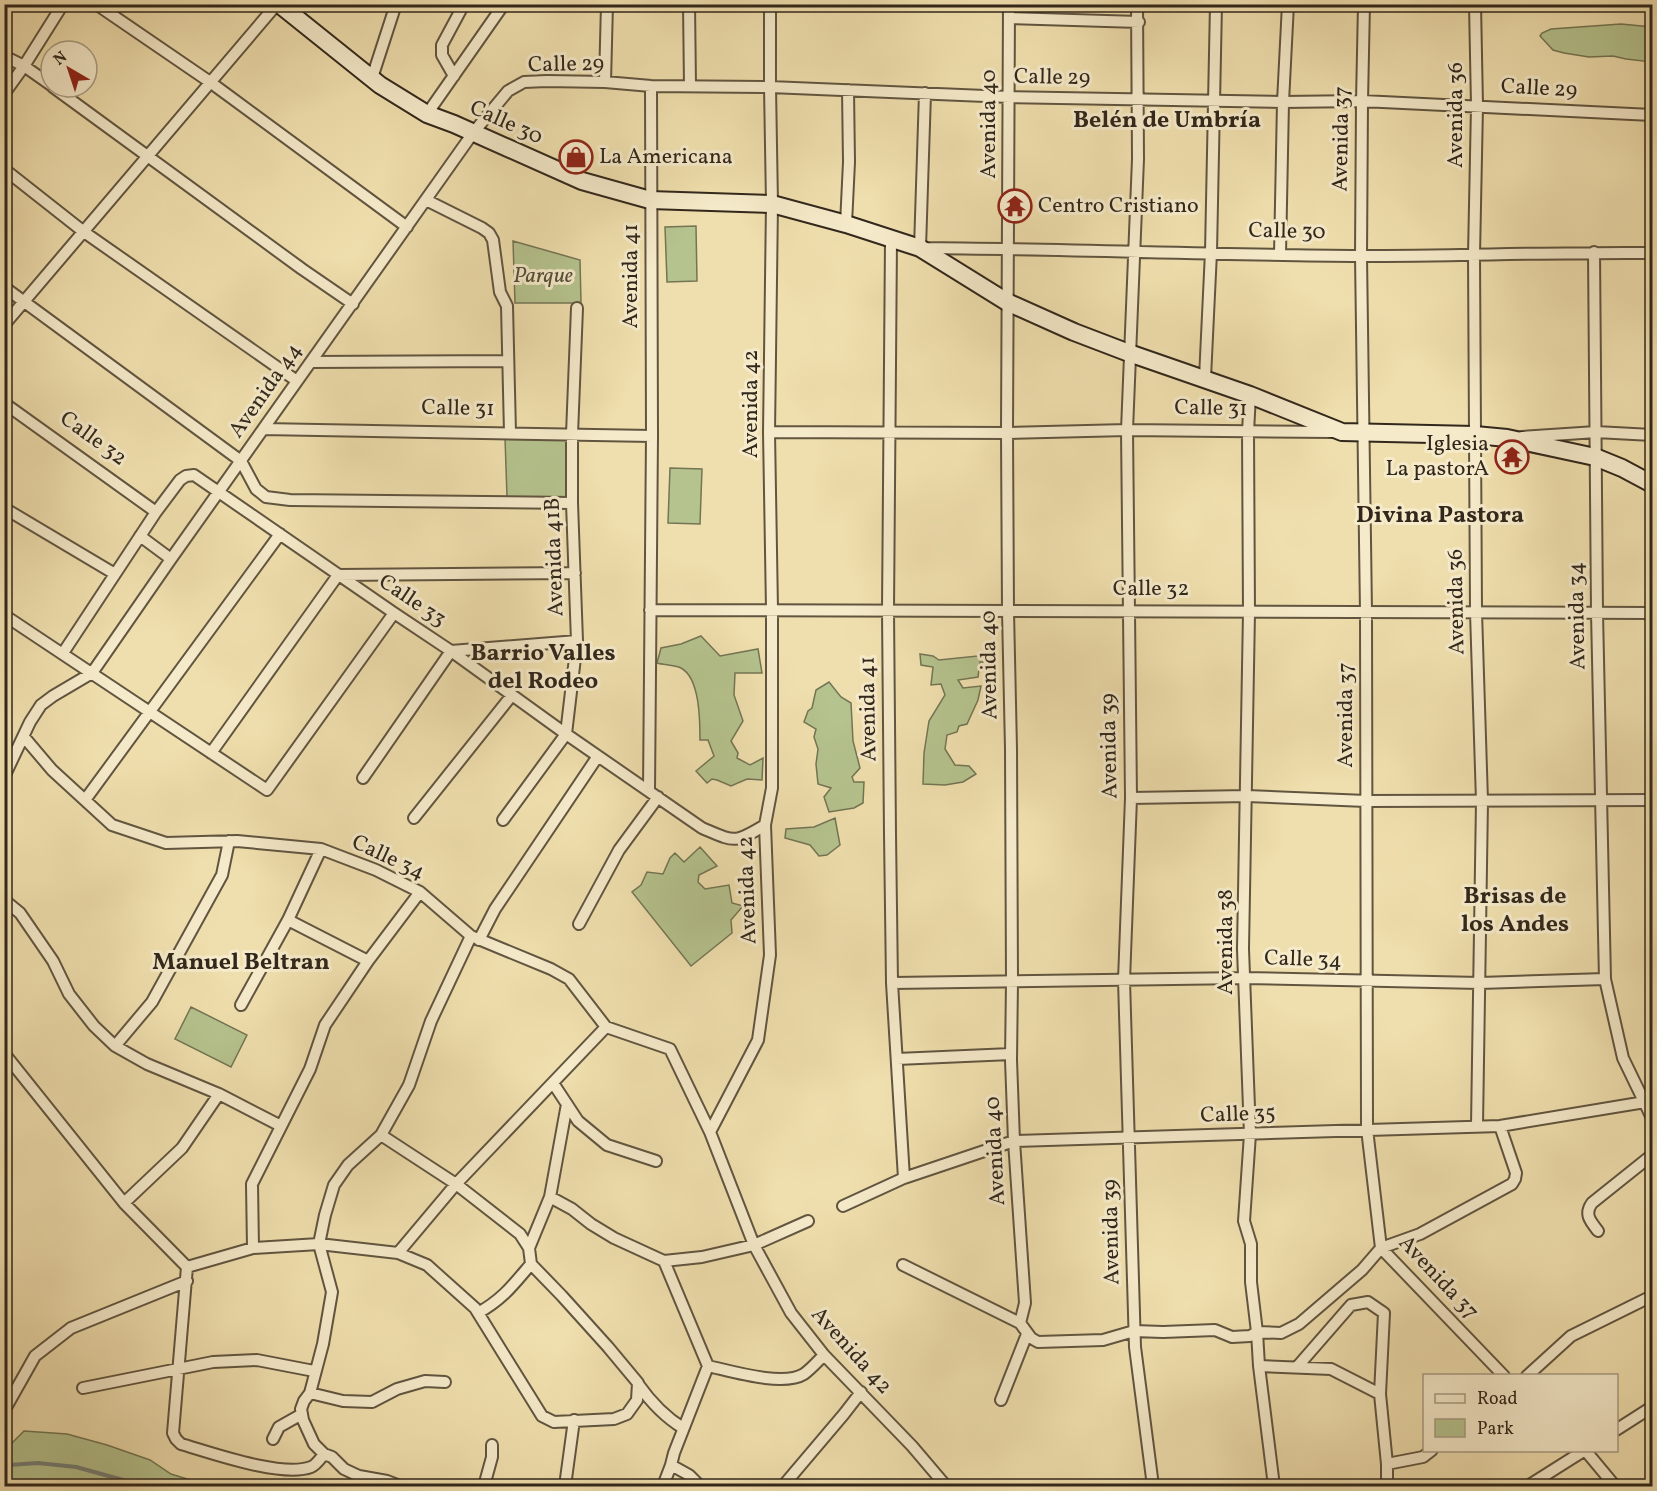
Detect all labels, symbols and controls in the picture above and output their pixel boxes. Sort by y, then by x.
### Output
north arrow [39,39,99,99]
text: N [49,46,73,71]
street label: Calle 29 [528,49,604,81]
street label: Calle 29 [1014,62,1090,94]
street label: Avenida 36 [1441,62,1472,168]
street label: Avenida 40 [974,69,1005,179]
street label: Calle 29 [1500,72,1578,106]
street label: Avenida 37 [1326,86,1358,192]
street label: Calle 30 [464,93,548,153]
district label: Belén de Umbría [1073,104,1261,138]
shop icon: La Americana [558,139,594,175]
place label: La Americana [599,142,733,173]
temple icon: Centro Cristiano [997,188,1033,224]
place label: Centro Cristiano [1038,191,1199,222]
street label: Calle 30 [1248,216,1326,248]
street label: Avenida 41 [616,223,647,329]
park label: Parque [513,261,573,292]
street label: Avenida 44 [222,337,310,445]
street label: Avenida 42 [736,350,767,458]
street label: Calle 31 [421,393,495,425]
street label: Calle 31 [1174,393,1248,425]
street label: Calle 32 [53,404,133,474]
place label: Iglesia La pastorA [1386,429,1489,485]
temple icon: Iglesia La pastorA [1494,439,1530,475]
street label: Avenida 41B [537,497,573,617]
district label: Divina Pastora [1356,499,1524,533]
street label: Avenida 36 [1441,549,1473,655]
street label: Avenida 34 [1562,562,1594,670]
street label: Calle 33 [372,567,452,635]
street label: Calle 32 [1113,574,1189,605]
street label: Avenida 40 [974,610,1006,720]
district label: Barrio Valles del Rodeo [470,637,616,699]
street label: Avenida 41 [853,656,885,762]
street label: Avenida 37 [1331,662,1362,768]
street label: Avenida 39 [1094,693,1126,799]
street label: Calle 34 [346,828,430,888]
street label: Avenida 42 [731,835,765,945]
district label: Brisas de los Andes [1461,880,1569,942]
street label: Avenida 38 [1211,889,1242,995]
street label: Calle 34 [1264,943,1342,977]
district label: Manuel Beltran [152,946,330,980]
street label: Avenida 40 [978,1096,1014,1206]
street label: Calle 35 [1200,1098,1276,1132]
street label: Avenida 39 [1096,1179,1128,1285]
street label: Avenida 37 [1391,1229,1485,1327]
street label: Avenida 42 [803,1300,899,1402]
legend [1423,1374,1618,1452]
text: Road [1477,1387,1518,1412]
text: Park [1477,1417,1514,1442]

